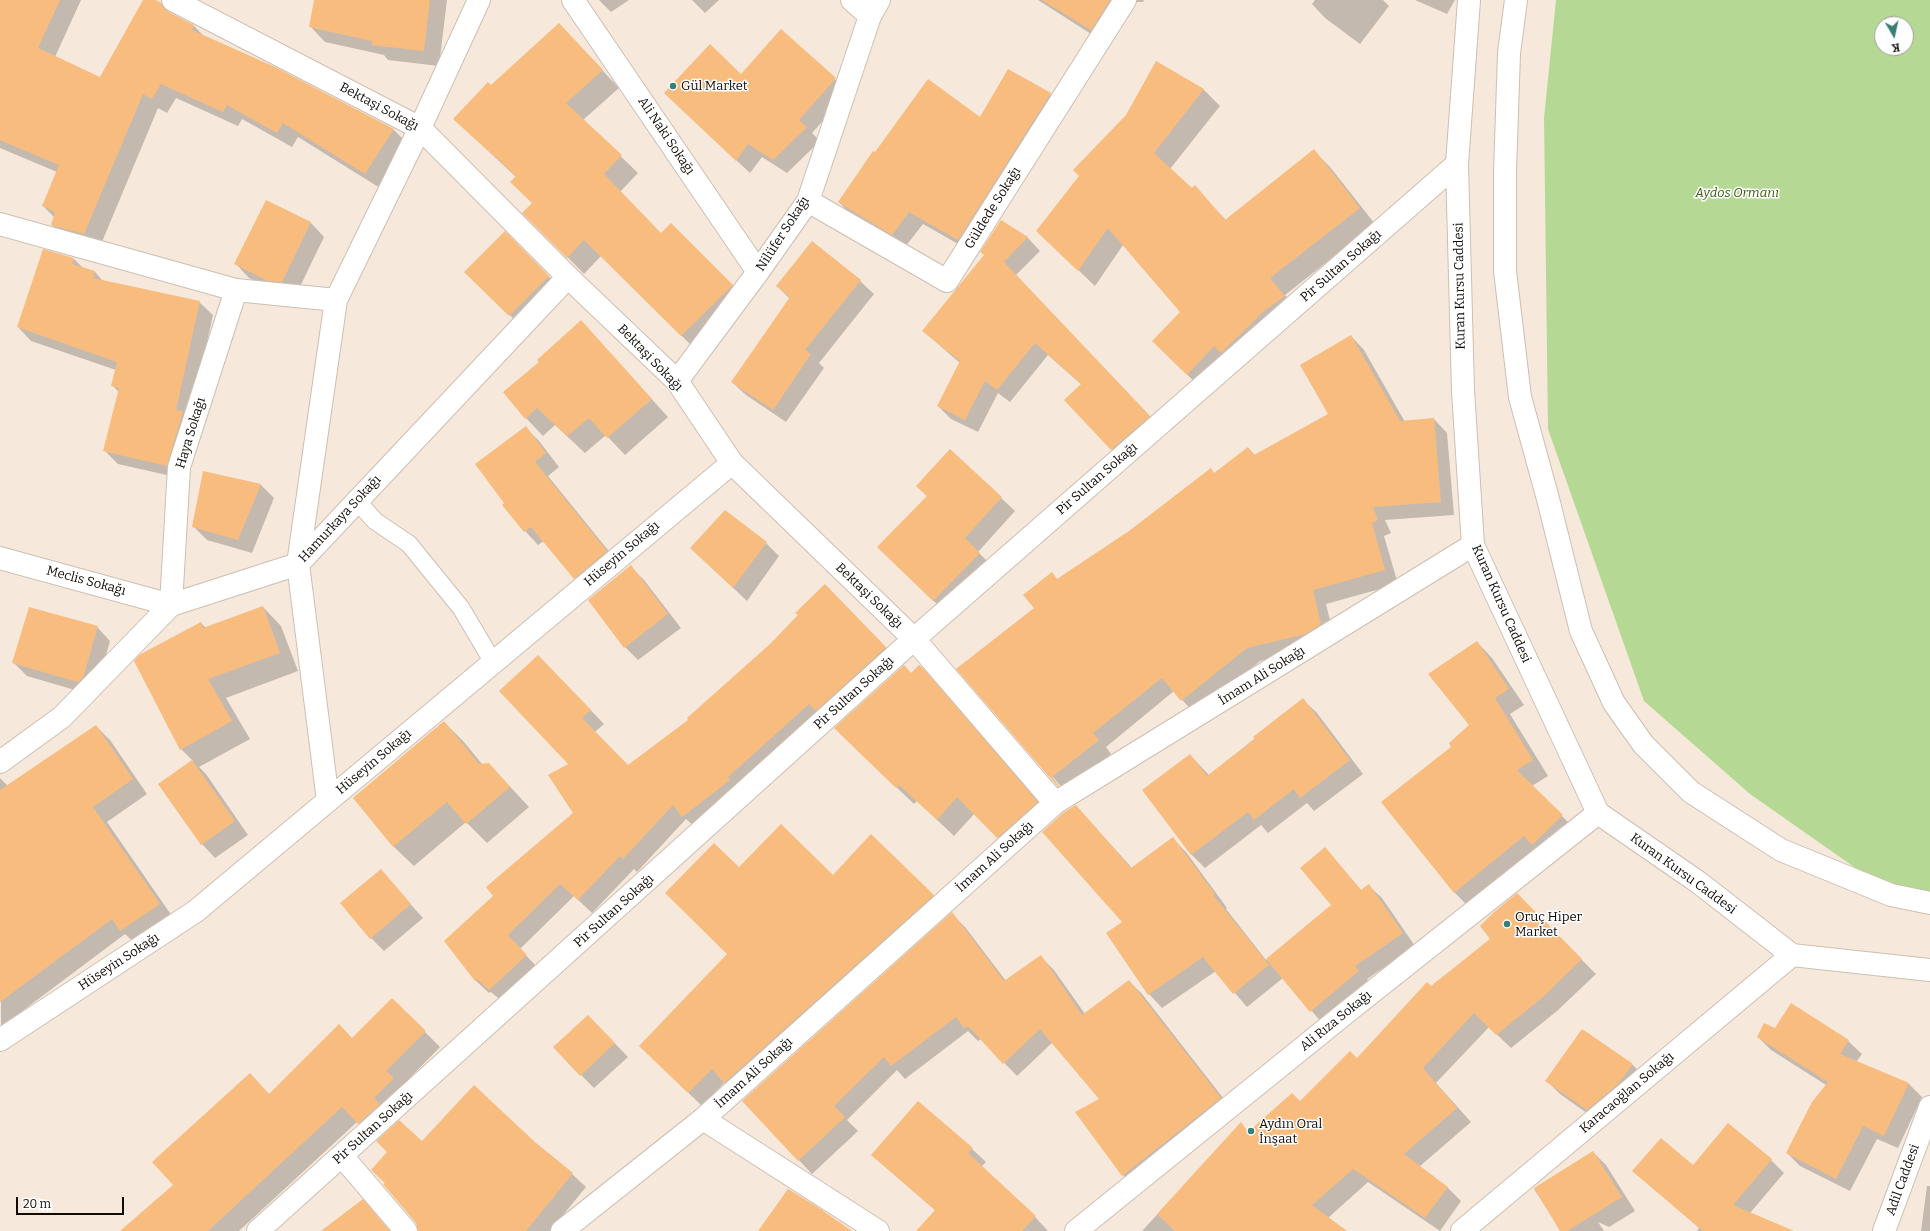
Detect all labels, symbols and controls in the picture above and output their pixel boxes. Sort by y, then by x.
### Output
north arrow [1874,16,1914,56]
text: K [1891,40,1901,54]
place label: Gül Market [681,78,748,94]
street label: Bektaşi Sokağı [337,80,421,134]
marker: Gül Market [668,81,678,91]
street label: Ali Naki Sokağı [634,94,698,178]
street label: Güldede Sokağı [962,164,1024,252]
park label: Aydos Ormanı [1695,185,1779,201]
street label: Nilüfer Sokağı [753,194,813,274]
street label: Kuran Kursu Caddesi [1451,222,1469,350]
street label: Pir Sultan Sokağı [1297,227,1385,305]
street label: Bektaşi Sokağı [614,321,686,395]
street label: Haya Sokağı [173,396,209,470]
street label: Pir Sultan Sokağı [1053,440,1141,518]
street label: Hamurkaya Sokağı [296,472,384,566]
street label: Hüseyin Sokağı [581,518,663,590]
street label: Kuran Kursu Caddesi [1468,543,1534,665]
street label: Bektaşi Sokağı [832,560,906,632]
street label: Meclis Sokağı [45,563,127,599]
street label: İmam Ali Sokağı [1216,643,1308,709]
street label: Pir Sultan Sokağı [811,653,897,733]
street label: Hüseyin Sokağı [333,726,415,798]
street label: İmam Ali Sokağı [953,818,1037,896]
street label: Kuran Kursu Caddesi [1627,830,1739,918]
street label: Pir Sultan Sokağı [571,871,657,951]
place label: Oruç Hiper Market [1515,909,1582,940]
marker: Oruç Hiper Market [1502,919,1512,929]
street label: Hüseyin Sokağı [76,930,162,994]
street label: Ali Rıza Sokağı [1297,987,1375,1055]
street label: İmam Ali Sokağı [712,1034,796,1112]
street label: Karacaoğlan Sokağı [1577,1049,1677,1137]
street label: Pir Sultan Sokağı [330,1088,416,1168]
place label: Aydın Oral İnşaat [1259,1116,1322,1147]
marker: Aydın Oral İnşaat [1246,1126,1256,1136]
street label: Adil Caddesi [1883,1142,1923,1218]
scale bar [18,1189,126,1215]
text: 20 m [23,1197,51,1211]

